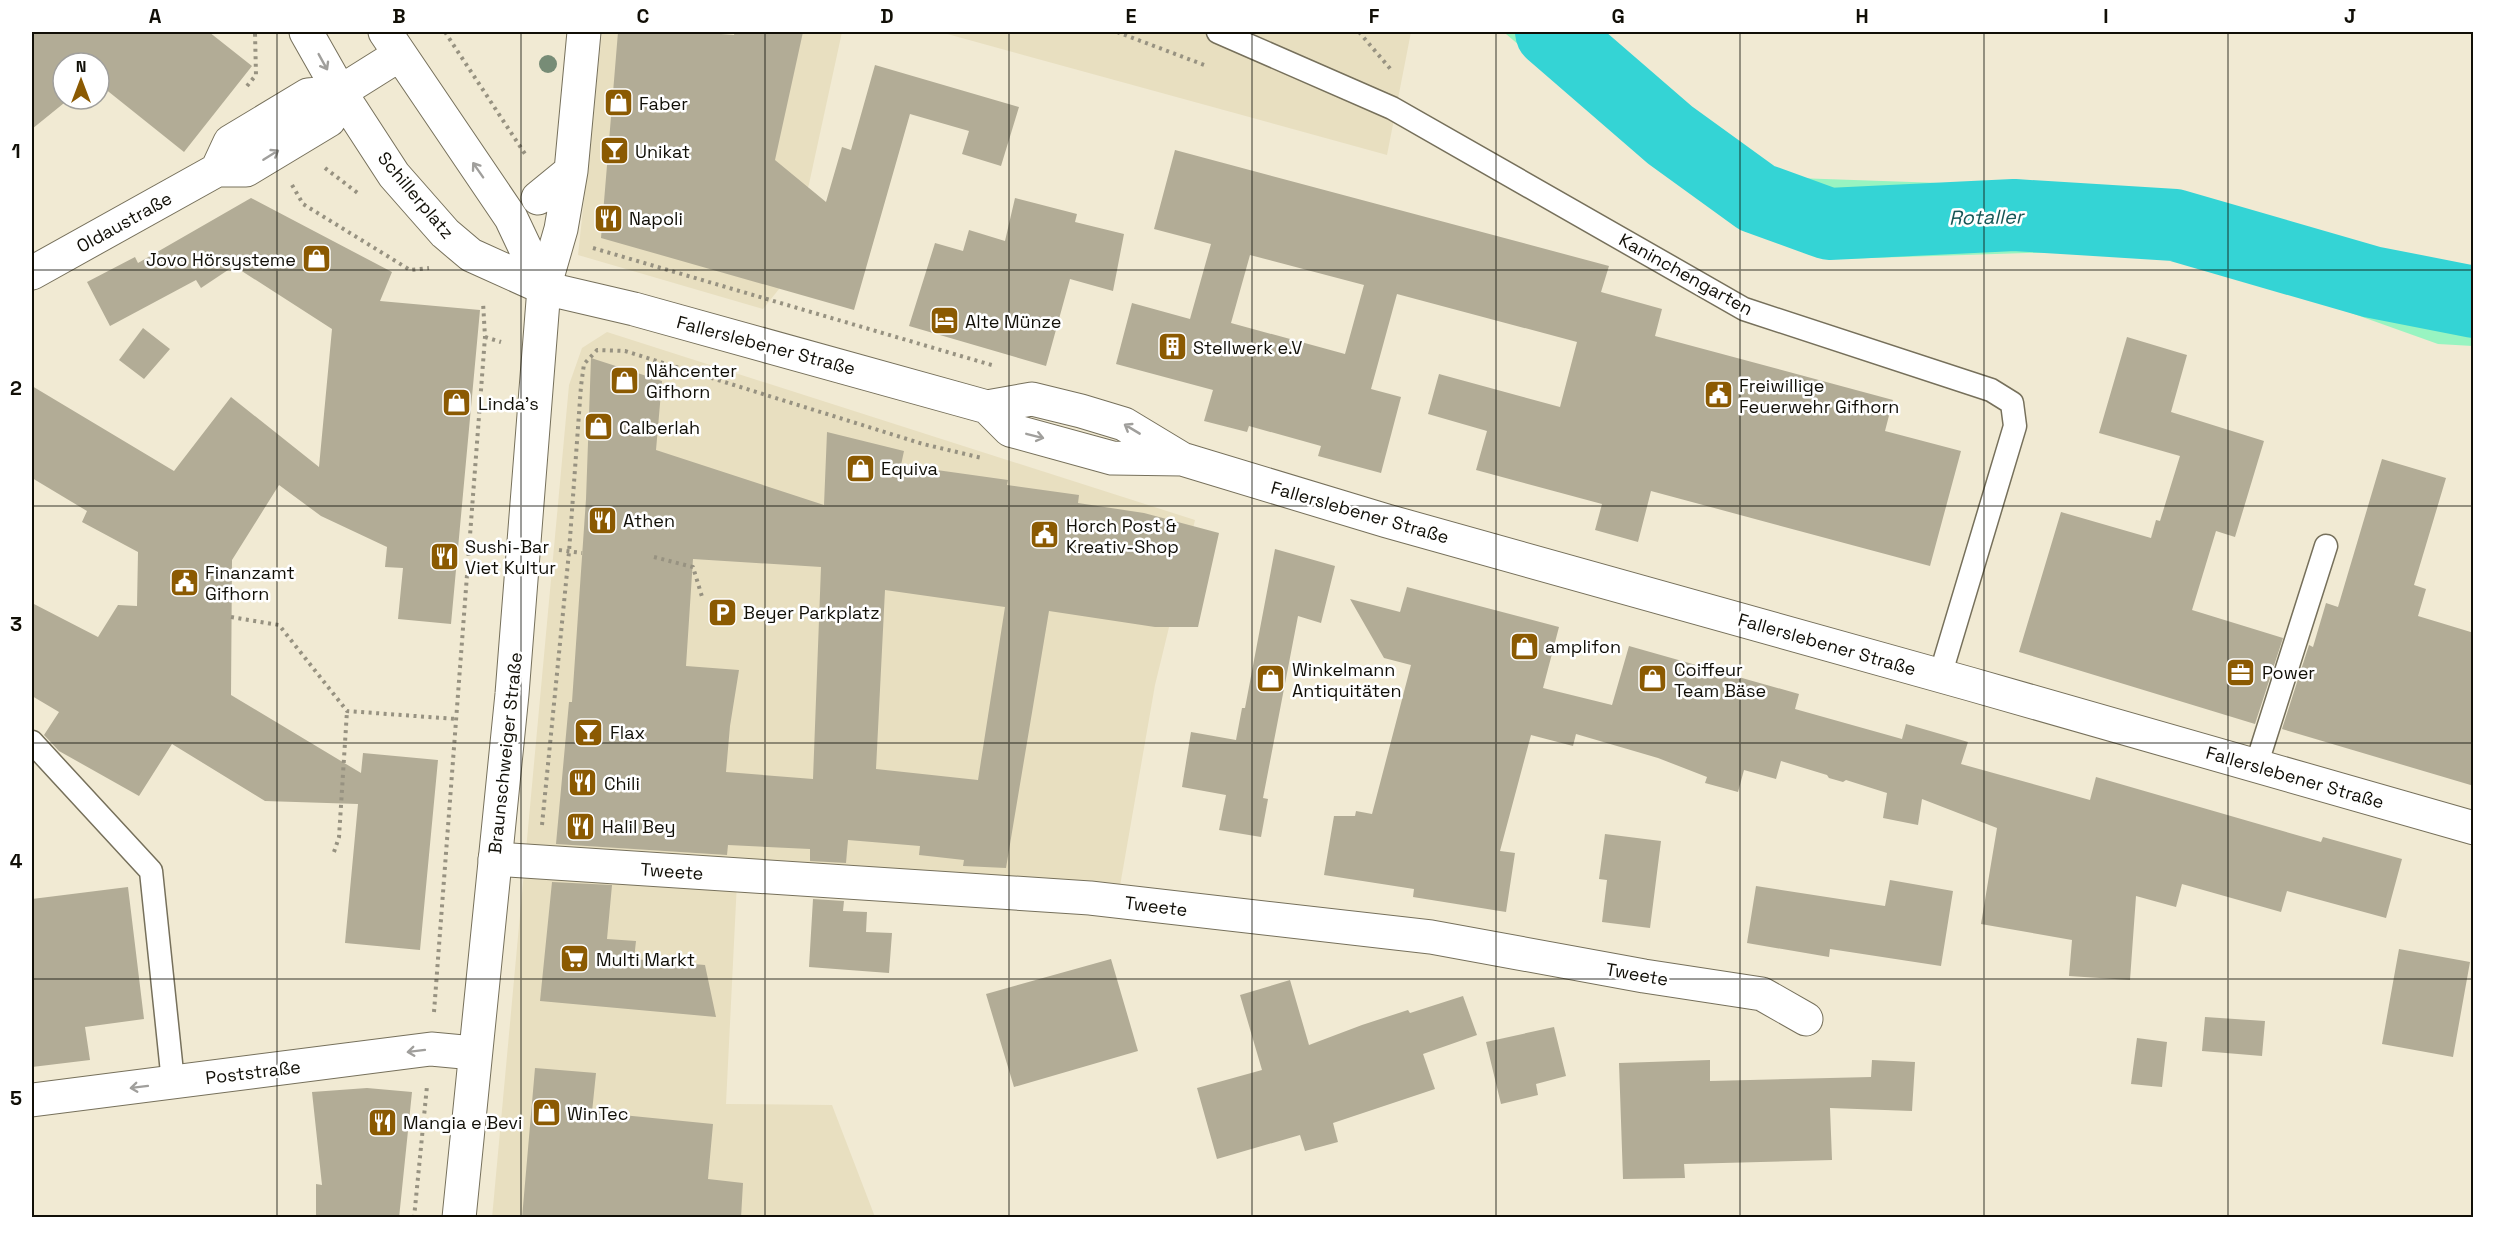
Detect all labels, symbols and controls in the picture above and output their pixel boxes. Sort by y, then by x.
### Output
text: A [149,3,162,29]
text: B [392,3,406,29]
text: C [637,3,650,29]
text: D [880,3,894,29]
text: E [1125,3,1137,29]
text: F [1369,3,1380,29]
text: G [1611,3,1625,29]
text: H [1855,3,1869,29]
text: I [2103,3,2109,29]
text: J [2344,3,2356,29]
north arrow [51,51,111,111]
one-way arrow [317,53,329,70]
text: N [76,56,86,77]
shop icon: Faber [602,87,634,119]
place label: Faber [639,92,688,115]
bar icon: Unikat [598,135,630,167]
text: 1 [11,138,21,164]
place label: Unikat [635,140,690,163]
street label: Schillerplatz [373,147,459,243]
one-way arrow [262,148,279,160]
one-way arrow [472,163,484,179]
street label: Oldaustraße [72,186,176,258]
restaurant icon: Napoli [592,202,624,234]
water label: Rotaller [1949,203,2026,231]
place label: Napoli [629,207,683,230]
street label: Kaninchengarten [1615,228,1757,320]
shop icon: Jovo Hörsysteme [301,243,333,275]
place label: Jovo Hörsysteme [146,248,296,271]
hotel icon: Alte Münze [928,305,960,337]
street label: Fallerslebener Straße [674,310,858,380]
place label: Alte Münze [965,310,1061,333]
building icon: Stellwerk e.V [1156,331,1188,363]
place label: Stellwerk e.V [1193,336,1302,359]
place label: Nähcenter Gifhorn [646,359,737,403]
shop icon: Nähcenter Gifhorn [609,364,641,396]
place label: Freiwillige Feuerwehr Gifhorn [1739,374,1899,418]
text: 2 [10,375,22,401]
public building icon: Freiwillige Feuerwehr Gifhorn [1702,379,1734,411]
shop icon: Linda's [441,387,473,419]
place label: Linda's [478,392,539,415]
shop icon: Calberlah [582,411,614,443]
place label: Calberlah [619,416,700,439]
one-way arrow [1124,422,1141,434]
one-way arrow [1025,431,1044,442]
shop icon: Equiva [844,452,876,484]
place label: Equiva [881,457,938,480]
street label: Fallerslebener Straße [1268,476,1452,548]
restaurant icon: Athen [586,504,618,536]
place label: Athen [623,509,675,532]
place label: Horch Post & Kreativ-Shop [1066,514,1179,558]
public building icon: Horch Post & Kreativ-Shop [1029,519,1061,551]
place label: Sushi-Bar Viet Kultur [465,535,556,579]
restaurant icon: Sushi-Bar Viet Kultur [428,540,460,572]
place label: Finanzamt Gifhorn [205,561,295,605]
public building icon: Finanzamt Gifhorn [168,566,200,598]
parking icon: Beyer Parkplatz [706,596,738,628]
place label: Beyer Parkplatz [743,601,880,624]
street label: Fallerslebener Straße [1735,608,1919,680]
text: 3 [10,611,22,637]
shop icon: amplifon [1508,630,1540,662]
place label: amplifon [1545,635,1621,658]
street label: Braunschweiger Straße [483,651,527,855]
office icon: Power [2225,656,2257,688]
place label: Winkelmann Antiquitäten [1292,658,1401,702]
place label: Coiffeur Team Bäse [1674,658,1766,702]
place label: Power [2262,661,2315,684]
shop icon: Winkelmann Antiquitäten [1255,663,1287,695]
shop icon: Coiffeur Team Bäse [1637,663,1669,695]
bar icon: Flax [573,716,605,748]
place label: Flax [610,721,645,744]
street label: Fallerslebener Straße [2203,741,2387,813]
restaurant icon: Chili [567,767,599,799]
place label: Chili [604,772,640,795]
restaurant icon: Halil Bey [565,810,597,842]
place label: Halil Bey [602,815,676,838]
text: 4 [10,848,23,874]
street label: Tweete [640,857,704,885]
street label: Tweete [1123,891,1189,921]
supermarket icon: Multi Markt [559,943,591,975]
place label: Multi Markt [596,948,695,971]
street label: Tweete [1604,957,1670,991]
one-way arrow [407,1046,427,1057]
street label: Poststraße [204,1055,302,1089]
one-way arrow [130,1081,150,1092]
text: 5 [10,1085,22,1111]
shop icon: WinTec [530,1097,562,1129]
place label: WinTec [567,1102,628,1125]
restaurant icon: Mangia e Bevi [366,1106,398,1138]
place label: Mangia e Bevi [403,1111,522,1134]

